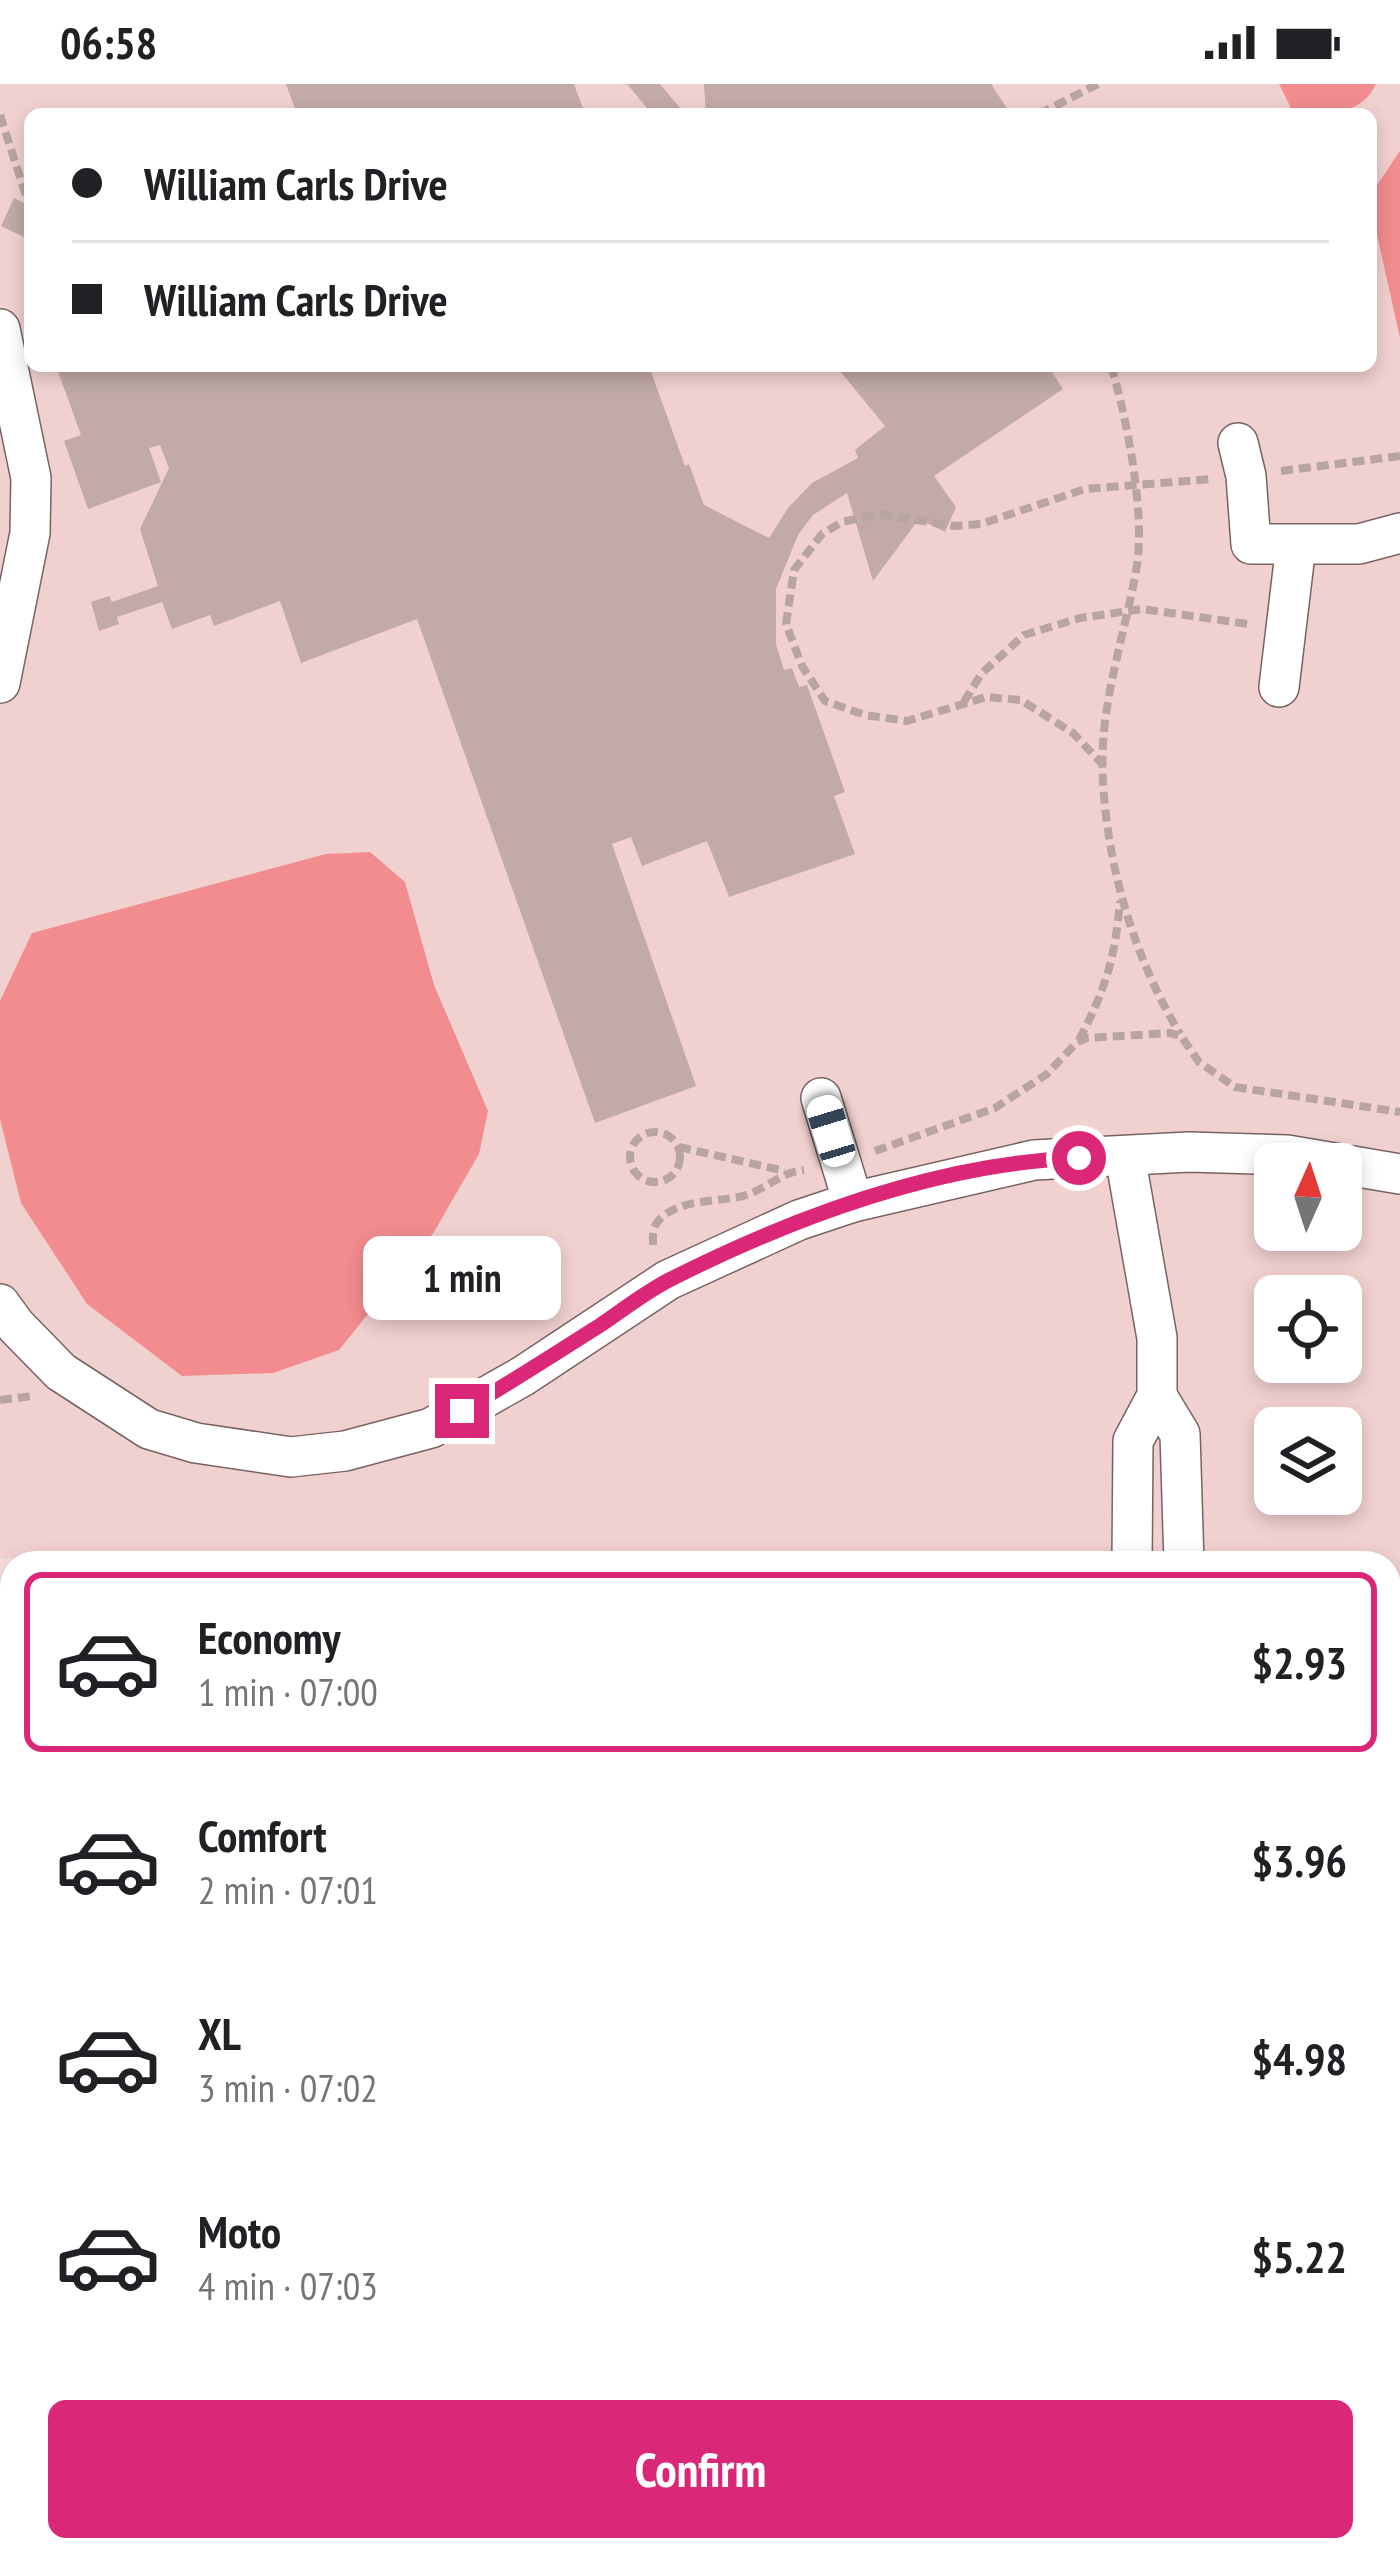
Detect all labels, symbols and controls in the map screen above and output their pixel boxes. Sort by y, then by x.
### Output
text: 06:58 [60,13,157,71]
text: William Carls Drive [144,154,448,212]
text: William Carls Drive [144,270,448,328]
car [803,1091,859,1171]
route start [1052,1131,1106,1185]
north arrow [1254,1143,1362,1251]
map controls [1254,1143,1362,1515]
callout: 1 min [363,1237,561,1321]
text: 1 min [423,1252,501,1303]
button: locate [1254,1275,1362,1383]
route end [435,1384,489,1438]
button: layers [1254,1407,1362,1515]
icon: car [54,1608,162,1716]
text: Economy [198,1608,341,1666]
text: $2.93 [1251,1633,1347,1691]
text: 1 min · 07:00 [198,1666,378,1717]
icon: car [54,1806,162,1914]
text: Comfort [198,1806,327,1864]
text: $3.96 [1251,1831,1347,1889]
text: 2 min · 07:01 [198,1864,378,1915]
icon: car [54,2004,162,2112]
text: XL [198,2004,241,2062]
text: $4.98 [1251,2029,1347,2087]
text: 3 min · 07:02 [198,2062,378,2113]
icon: car [54,2202,162,2310]
text: Moto [198,2202,281,2260]
text: $5.22 [1251,2227,1347,2285]
text: 4 min · 07:03 [198,2260,378,2311]
button: Confirm [48,2400,1353,2538]

